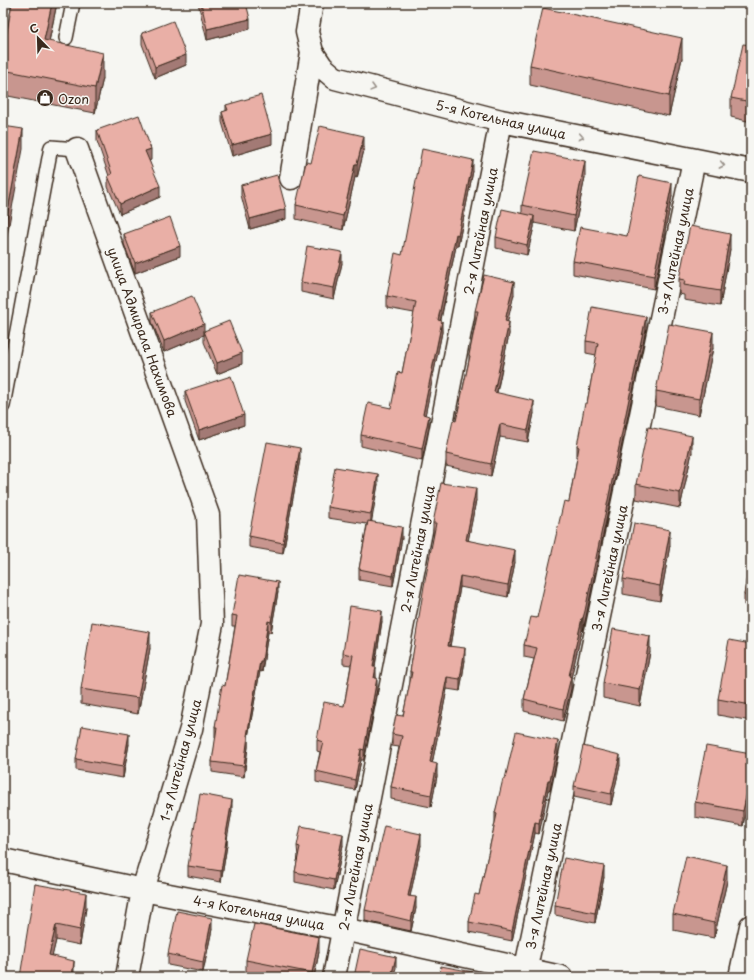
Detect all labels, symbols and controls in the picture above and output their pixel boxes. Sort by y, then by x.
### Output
north arrow [18,18,58,58]
text: С [27,19,41,38]
one-way arrow [369,83,376,91]
shop icon: Ozon [35,88,55,108]
place label: Ozon [58,89,89,108]
street label: 5-я Котельная улица [434,95,569,143]
one-way arrow [578,132,584,141]
one-way arrow [719,161,725,169]
street label: 2-я Литейная улица [458,165,502,296]
street label: 3-я Литейная улица [652,185,698,316]
street label: улица Адмирала Нахимова [103,244,183,420]
street label: 2-я Литейная улица [395,483,439,614]
street label: 3-я Литейная улица [586,502,632,633]
street label: 1-я Литейная улица [154,696,206,823]
street label: 2-я Литейная улица [333,801,377,932]
street label: 3-я Литейная улица [520,820,566,951]
street label: 4-я Котельная улица [192,890,327,934]

